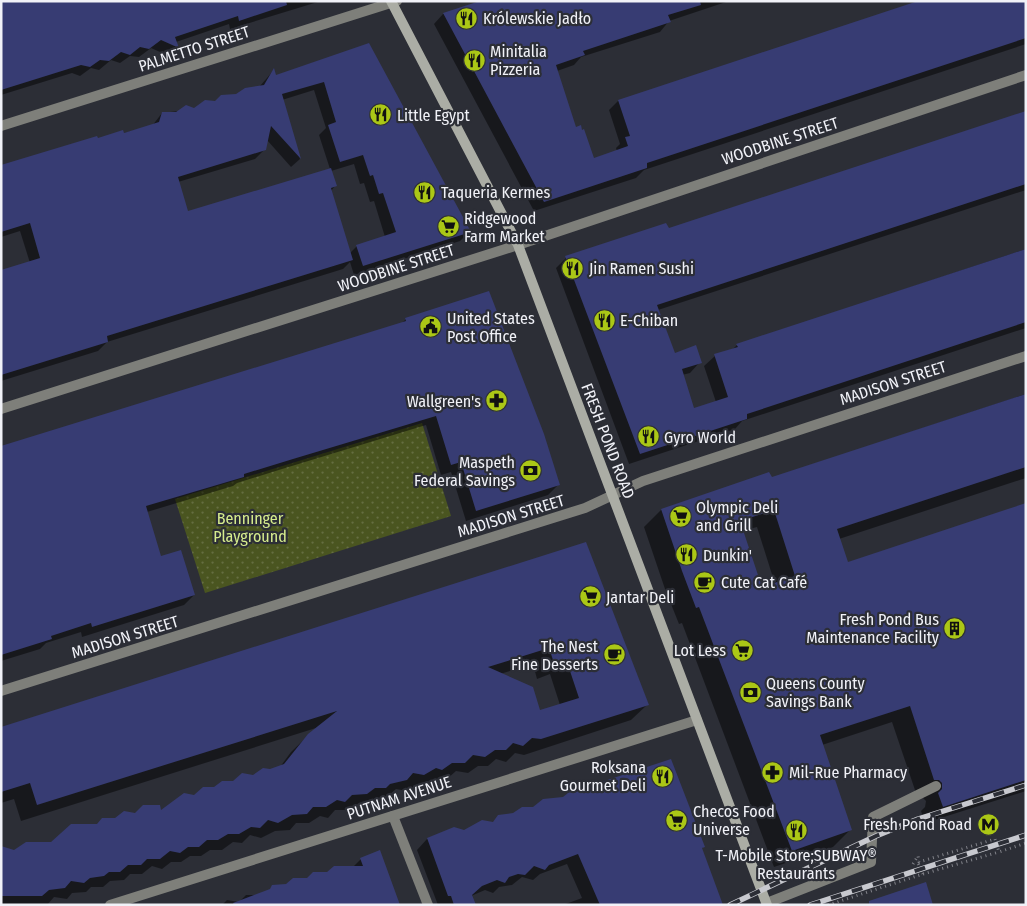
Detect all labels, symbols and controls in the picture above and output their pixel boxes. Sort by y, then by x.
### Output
restaurant icon: Królewskie Jadło [455,6,479,30]
place label: Królewskie Jadło [483,9,591,28]
street label: PALMETTO STREET [136,22,253,76]
place label: Minitalia Pizzeria [490,42,547,79]
restaurant icon: Minitalia Pizzeria [462,48,486,72]
restaurant icon: Little Egypt [369,103,393,127]
place label: Little Egypt [397,106,471,125]
street label: WOODBINE STREET [719,113,841,169]
restaurant icon: Taqueria Kermes [413,180,437,204]
place label: Taqueria Kermes [441,183,550,202]
place label: Ridgewood Farm Market [464,209,546,246]
supermarket icon: Ridgewood Farm Market [436,215,460,239]
street label: WOODBINE STREET [335,240,457,296]
restaurant icon: Jin Ramen Sushi [561,256,585,280]
place label: Jin Ramen Sushi [589,259,694,278]
restaurant icon: E-Chiban [592,308,616,332]
place label: United States Post Office [447,309,535,346]
place label: E-Chiban [620,311,678,330]
public building icon: United States Post Office [419,315,443,339]
street label: MADISON STREET [837,357,949,409]
street label: FRESH POND ROAD [577,381,639,501]
pharmacy icon: Wallgreen's [485,389,509,413]
place label: Wallgreen's [407,392,481,411]
restaurant icon: Gyro World [636,425,660,449]
place label: Gyro World [664,428,736,447]
place label: Maspeth Federal Savings [414,453,515,490]
bank icon: Maspeth Federal Savings [519,459,543,483]
street label: MADISON STREET [455,491,567,541]
place label: Olympic Deli and Grill [696,498,778,535]
supermarket icon: Olympic Deli and Grill [668,504,692,528]
park label: Benninger Playground [213,509,287,546]
restaurant icon: Dunkin' [675,543,699,567]
place label: Dunkin' [703,546,752,565]
cafe icon: Cute Cat Café [693,570,717,594]
place label: Cute Cat Café [721,573,807,592]
supermarket icon: Jantar Deli [578,585,602,609]
place label: Jantar Deli [606,588,674,607]
place label: Fresh Pond Bus Maintenance Facility [806,610,940,647]
street label: MADISON STREET [69,612,181,662]
building icon: Fresh Pond Bus Maintenance Facility [943,616,967,640]
place label: The Nest Fine Desserts [511,637,599,674]
supermarket icon: Lot Less [730,638,754,662]
place label: Lot Less [674,641,726,660]
cafe icon: The Nest Fine Desserts [602,643,626,667]
place label: Queens County Savings Bank [766,674,865,711]
bank icon: Queens County Savings Bank [738,680,762,704]
place label: Roksana Gourmet Deli [560,758,646,795]
pharmacy icon: Mil-Rue Pharmacy [761,760,785,784]
place label: Mil-Rue Pharmacy [789,763,908,782]
restaurant icon: Roksana Gourmet Deli [650,764,674,788]
street label: PUTNAM AVENUE [344,772,454,824]
place label: Checos Food Universe [693,802,775,839]
supermarket icon: Checos Food Universe [665,808,689,832]
metro station icon: Fresh Pond Road [976,812,1000,836]
place label: Fresh Pond Road [863,815,972,834]
restaurant icon: T-Mobile Store;SUBWAY® Restaurants [784,819,808,843]
place label: T-Mobile Store;SUBWAY® Restaurants [715,846,877,883]

